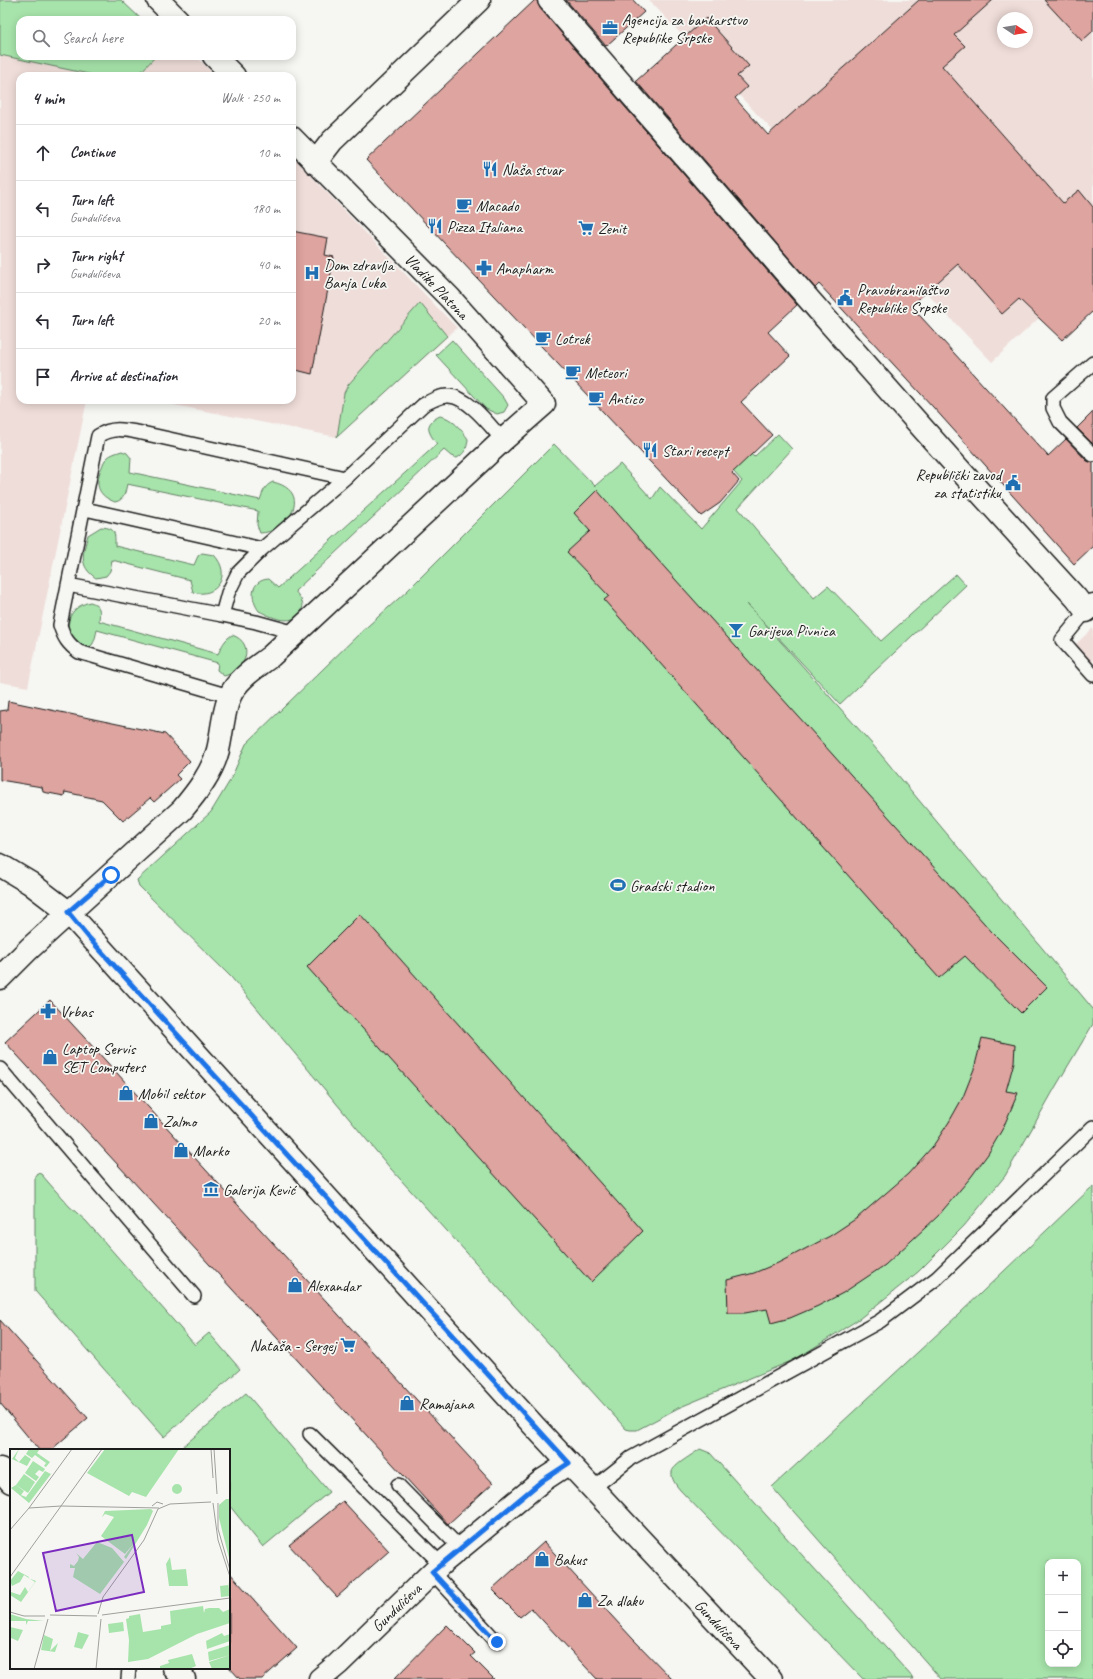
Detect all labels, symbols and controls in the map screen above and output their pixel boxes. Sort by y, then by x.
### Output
place label: Agencija za bankarstvo Republike Srpske [622,10,748,48]
north arrow [997,12,1033,48]
search box [16,16,296,60]
office icon: Agencija za bankarstvo Republike Srpske [601,19,619,37]
icon: search [30,27,52,49]
text: Search here [62,29,123,48]
text: 4 min [32,88,65,109]
text: Walk · 250 m [221,90,280,106]
icon: ahead [32,142,54,164]
text: Continue [70,143,115,162]
text: 10 m [258,145,280,161]
restaurant icon: Naša stvar [481,160,499,178]
place label: Naša stvar [502,160,565,180]
text: Turn left [70,191,113,210]
cafe icon: Macado [455,196,473,214]
place label: Macado [476,196,520,216]
icon: left [32,198,54,220]
text: 180 m [252,201,280,217]
text: Gundulićeva [70,210,120,226]
restaurant icon: Pizza Italiana [426,217,444,235]
place label: Pizza Italiana [447,217,524,237]
supermarket icon: Zenit [577,219,595,237]
place label: Zenit [598,219,628,239]
text: Turn right [70,247,123,266]
street label: Vladike Platona [400,250,474,325]
icon: right [32,254,54,276]
place label: Dom zdravlja Banja Luka [324,255,395,293]
text: 40 m [258,257,280,273]
pharmacy icon: Anapharm [475,259,493,277]
place label: Anapharm [496,259,555,279]
hospital icon: Dom zdravlja Banja Luka [303,264,321,282]
text: Gundulićeva [70,266,120,282]
place label: Pravobranilaštvo Republike Srpske [857,280,950,318]
public building icon: Pravobranilaštvo Republike Srpske [836,289,854,307]
icon: left [32,310,54,332]
text: Turn left [70,311,113,330]
text: 20 m [258,313,280,329]
cafe icon: Lotrek [534,329,552,347]
place label: Lotrek [555,329,591,349]
cafe icon: Meteori [564,363,582,381]
place label: Meteori [585,363,629,383]
icon: arrive [32,366,54,388]
text: Arrive at destination [70,367,177,386]
cafe icon: Antico [587,389,605,407]
place label: Antico [608,389,645,409]
restaurant icon: Stari recept [641,441,659,459]
place label: Stari recept [662,441,731,461]
place label: Republički zavod za statistiku [916,465,1004,503]
public building icon: Republički zavod za statistiku [1004,474,1022,492]
bar icon: Garijeva Pivnica [727,621,745,639]
place label: Garijeva Pivnica [748,621,836,641]
route start [102,866,120,884]
sports icon: Gradski stadion [609,876,627,894]
place label: Gradski stadion [630,876,715,896]
pharmacy icon: Vrbas [39,1002,57,1020]
place label: Vrbas [60,1002,94,1022]
place label: Laptop Servis SET Computers [62,1039,147,1077]
shop icon: Laptop Servis SET Computers [41,1048,59,1066]
shop icon: Mobil sektor [117,1084,135,1102]
place label: Mobil sektor [138,1084,206,1104]
shop icon: Zalmo [142,1112,160,1130]
place label: Zalmo [163,1112,199,1132]
shop icon: Marko [172,1141,190,1159]
place label: Marko [193,1141,231,1161]
museum icon: Galerija Kević [202,1180,220,1198]
place label: Galerija Kević [223,1180,298,1200]
shop icon: Alexandar [286,1276,304,1294]
place label: Alexandar [307,1276,362,1296]
place label: Nataša - Sergej [250,1336,338,1356]
supermarket icon: Nataša - Sergej [339,1336,357,1354]
shop icon: Ramajana [398,1394,416,1412]
place label: Ramajana [419,1394,475,1414]
inset map [10,1449,230,1669]
shop icon: Bakus [533,1550,551,1568]
place label: Bakus [554,1550,588,1570]
map controls [1045,1559,1081,1667]
button: + [1045,1559,1081,1595]
street label: Gundulićeva [368,1578,427,1636]
shop icon: Za dlaku [576,1591,594,1609]
place label: Za dlaku [597,1591,644,1611]
street label: Gundulićeva [690,1595,748,1655]
button: − [1045,1595,1081,1631]
button: locate [1045,1631,1081,1667]
route end [488,1633,506,1651]

